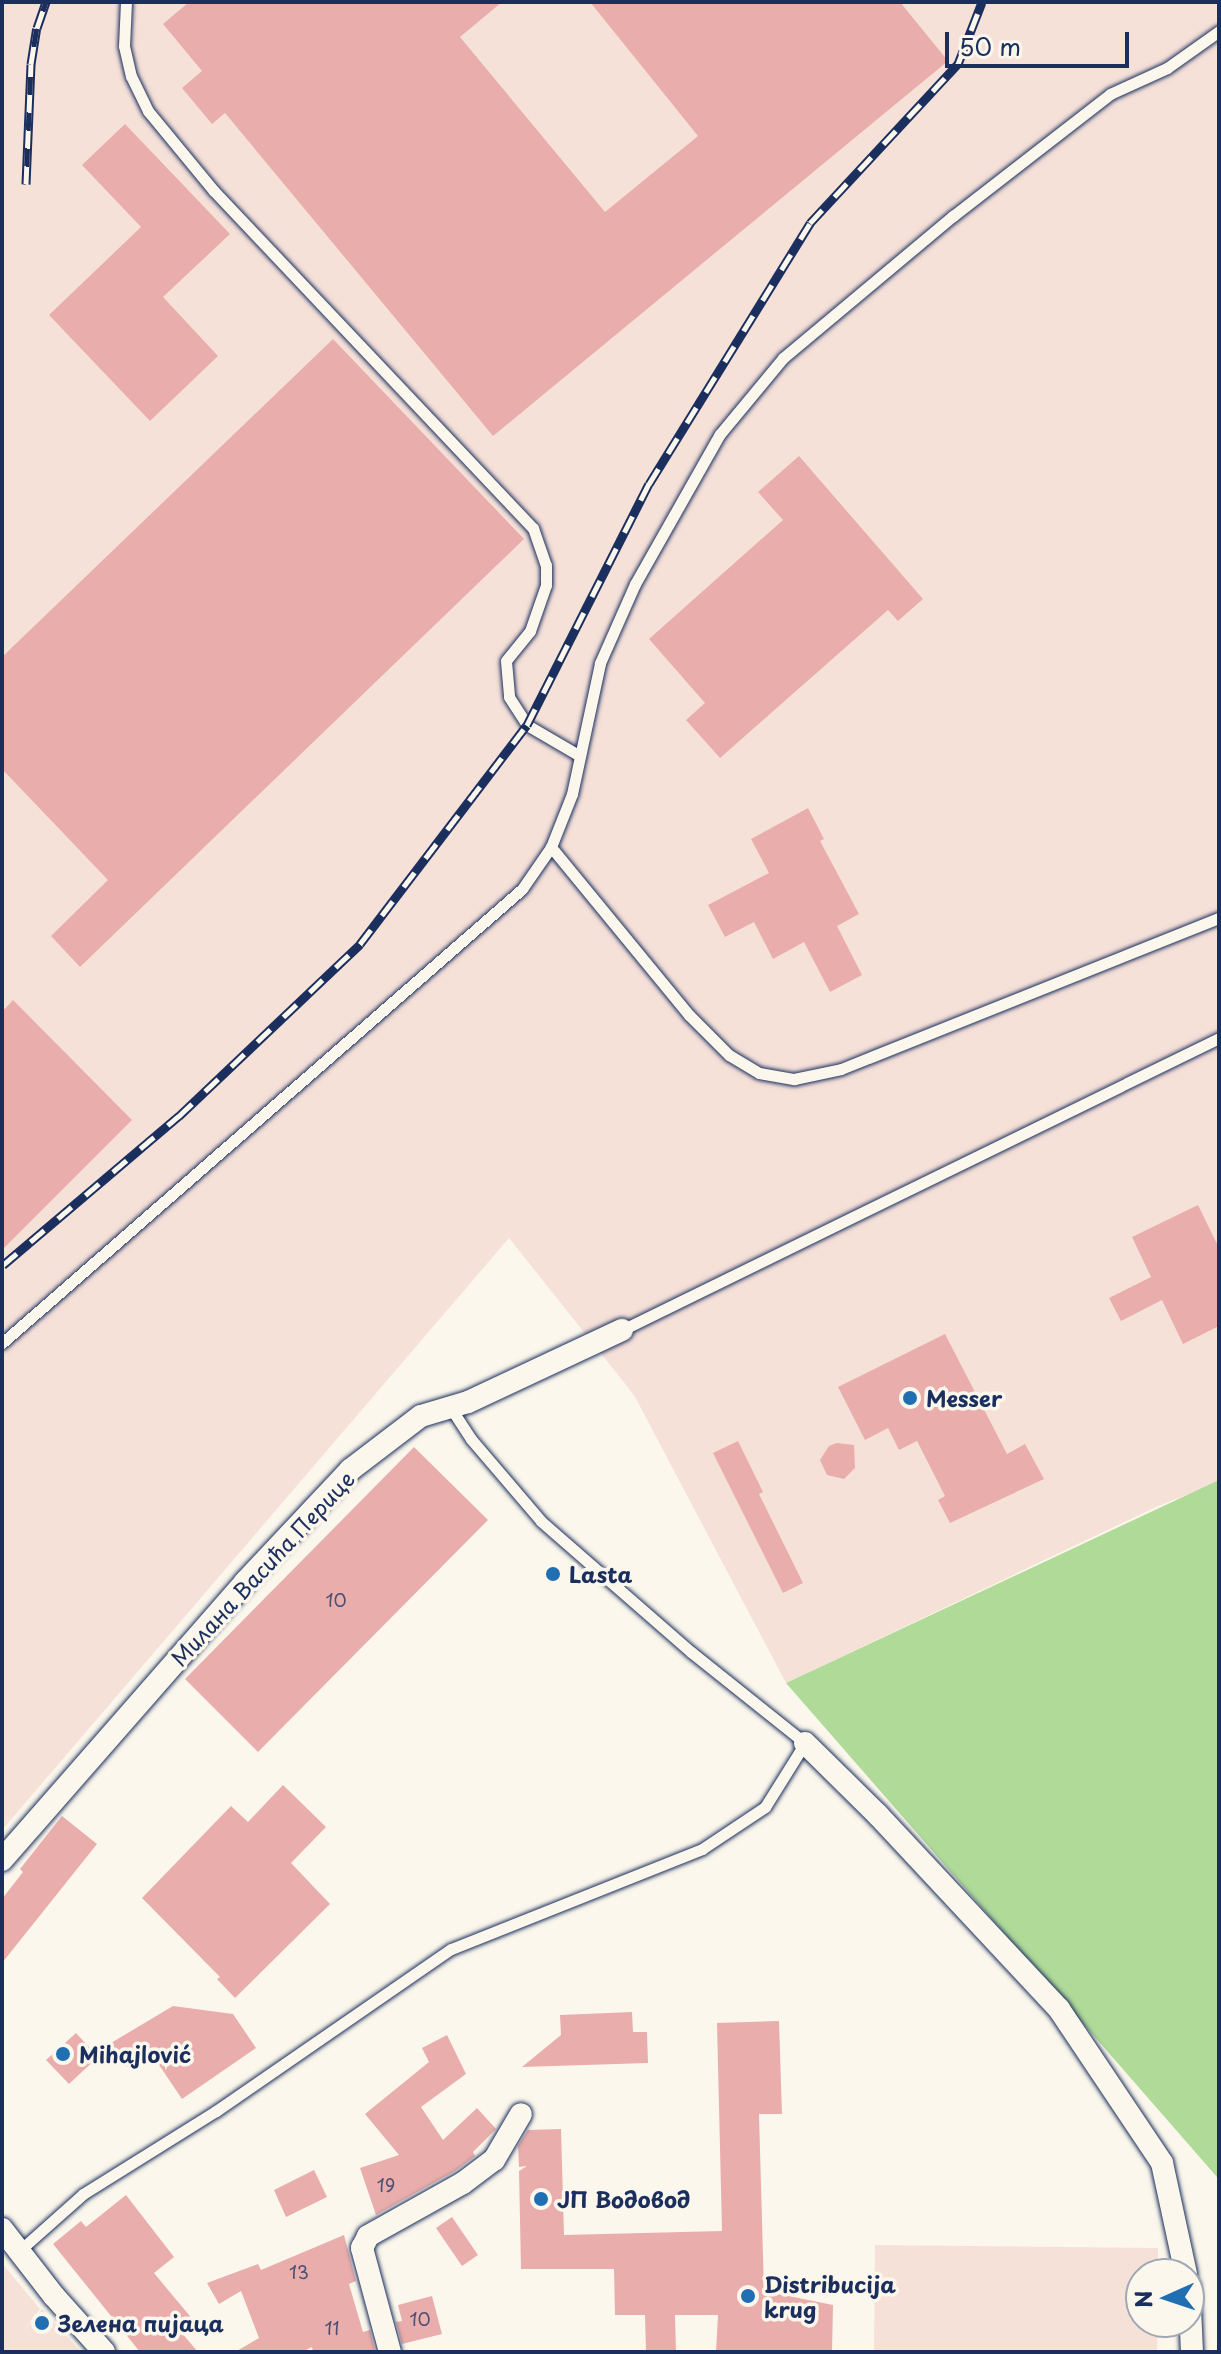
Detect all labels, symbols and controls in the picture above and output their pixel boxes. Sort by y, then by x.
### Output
scale bar [949,16,1133,66]
text: 50 m [959,28,1021,64]
place label: Messer [926,1385,1002,1411]
marker: Messer [901,1389,919,1407]
street label: Милана Васића Перице [164,1464,360,1672]
place label: Lasta [569,1561,632,1587]
marker: Lasta [544,1565,562,1583]
house number: 10 [325,1589,347,1611]
place label: Mihajlović [79,2041,191,2067]
marker: Mihajlović [54,2045,72,2063]
house number: 19 [377,2174,395,2196]
place label: ЈП Водовод [557,2186,690,2212]
marker: ЈП Водовод [532,2190,550,2208]
north arrow [1125,2258,1205,2338]
house number: 13 [289,2261,309,2283]
place label: Distribucija krug [764,2270,896,2322]
marker: Distribucija krug [739,2287,757,2305]
text: N [1126,2290,1159,2309]
house number: 10 [409,2308,431,2330]
place label: Зелена пијаца [58,2310,224,2336]
marker: Зелена пијаца [33,2314,51,2332]
house number: 11 [324,2317,340,2339]

